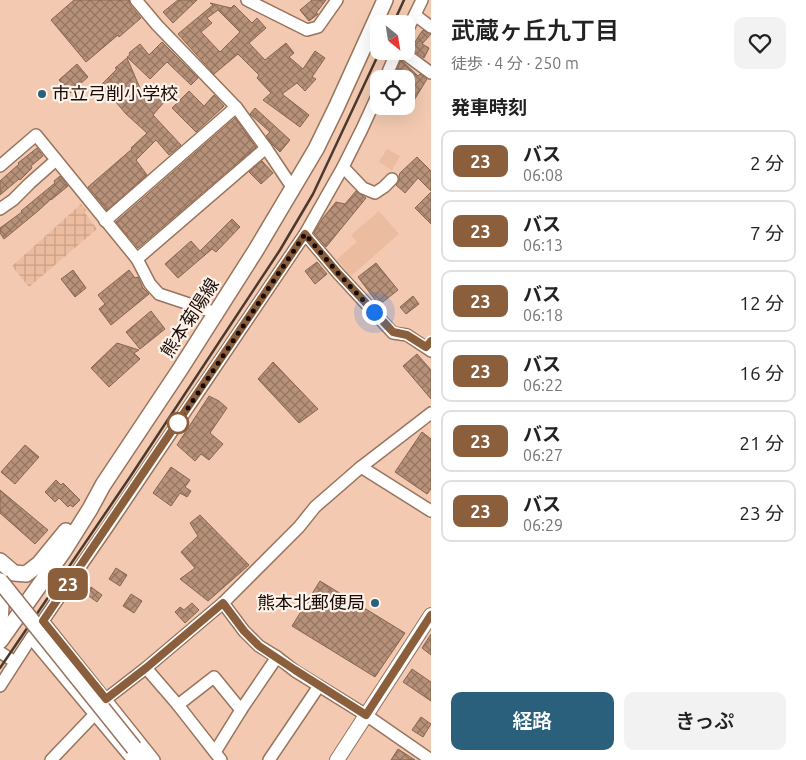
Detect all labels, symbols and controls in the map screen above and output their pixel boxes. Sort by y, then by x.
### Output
north arrow [370,15,415,60]
map controls [370,15,415,115]
text: 武蔵ヶ丘九丁目 [451,17,619,44]
button: heart [734,17,786,69]
text: 徒歩 · 4 分 · 250 m [451,54,579,72]
button: locate [370,70,415,115]
place label: 市立弓削小学校 [52,83,178,103]
marker: 市立弓削小学校 [36,88,48,100]
text: 発車時刻 [451,96,527,118]
text: バス [523,143,561,165]
text: 23 [470,151,491,171]
text: 2 分 [750,152,784,174]
text: 06:08 [523,166,563,184]
text: バス [523,213,561,235]
text: 23 [470,221,491,241]
text: 7 分 [750,222,784,244]
text: 06:13 [523,236,563,254]
street label: 熊本菊陽線 [156,274,222,361]
text: バス [523,283,561,305]
text: 23 [470,291,491,311]
text: 12 分 [739,292,784,314]
your location [362,300,387,325]
text: 06:18 [523,306,563,324]
text: バス [523,353,561,375]
text: 23 [470,361,491,381]
text: 16 分 [739,362,784,384]
text: 06:22 [523,376,563,394]
unlabelled marker [167,412,189,434]
text: バス [523,423,561,445]
text: 23 [470,431,491,451]
text: 21 分 [739,432,784,454]
text: 06:27 [523,446,563,464]
text: バス [523,493,561,515]
text: 23 [470,501,491,521]
text: 23 分 [739,502,784,524]
text: 06:29 [523,516,563,534]
line badge: 23 [46,568,90,600]
text: 23 [58,574,78,594]
place label: 熊本北郵便局 [257,592,365,612]
marker: 熊本北郵便局 [369,597,381,609]
button: 経路 [451,692,614,750]
button: きっぷ [624,692,786,750]

